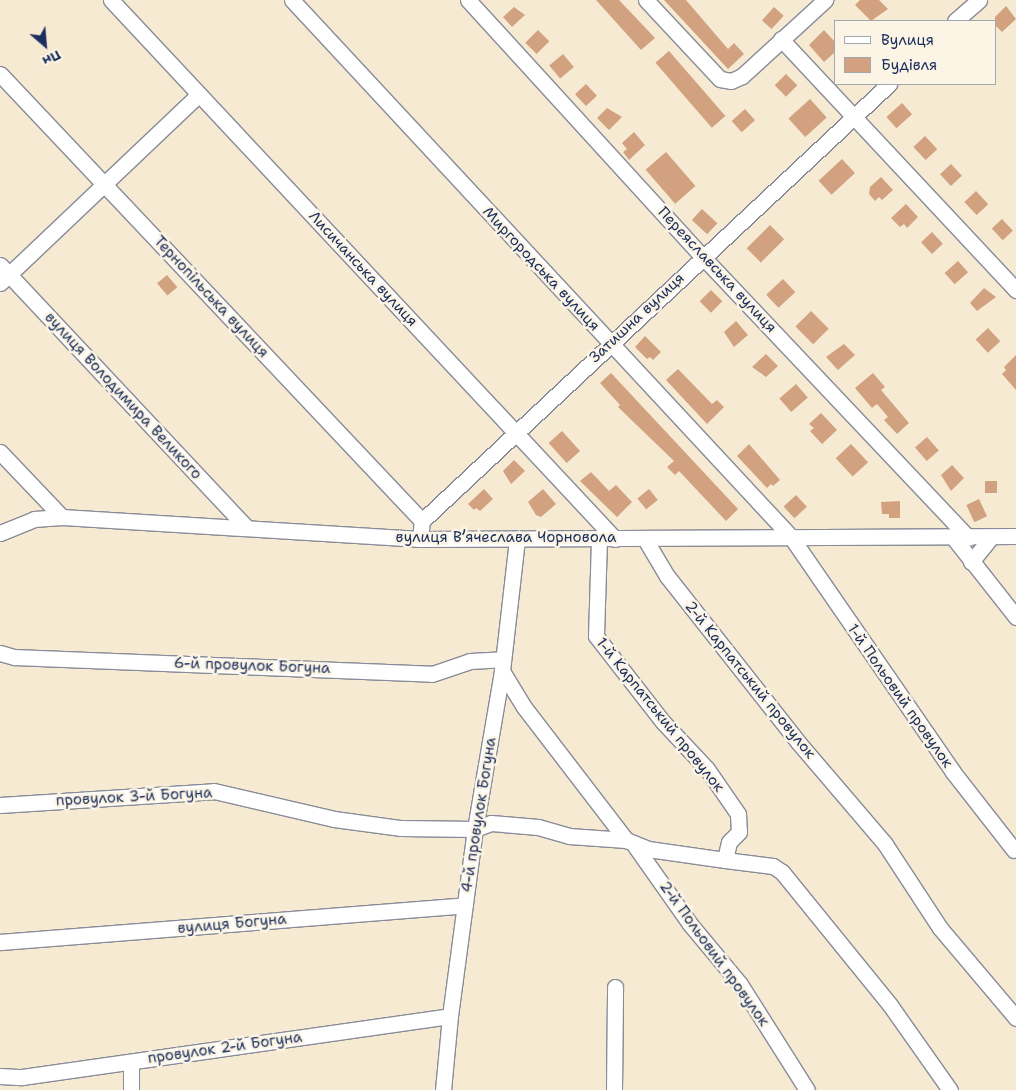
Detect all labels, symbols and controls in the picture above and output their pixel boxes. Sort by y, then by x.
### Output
north arrow [20,20,70,70]
legend [834,20,996,85]
text: Вулиця [881,30,934,50]
text: Пн [39,46,64,71]
text: Будівля [881,55,937,75]
street label: Миргородська вулиця [479,203,603,335]
street label: Переяславська вулиця [654,203,780,337]
street label: Лисичанська вулиця [305,207,421,331]
street label: Тернопільська вулиця [150,232,272,362]
street label: Затишна вулиця [586,269,688,367]
street label: вулиця Володимира Великого [41,309,205,483]
street label: вулиця Вʼячеслава Чорновола [396,529,616,547]
street label: 2-й Карпатський провулок [681,598,819,762]
street label: 1-й Польовий провулок [843,621,957,771]
street label: 1-й Карпатський провулок [592,634,728,796]
street label: 6-й провулок Богуна [173,654,331,678]
street label: 4-й провулок Богуна [458,736,500,894]
street label: провулок 3-й Богуна [55,784,213,810]
street label: 2-й Польовий провулок [655,878,773,1030]
street label: вулиця Богуна [177,910,287,938]
street label: провулок 2-й Богуна [147,1028,303,1068]

